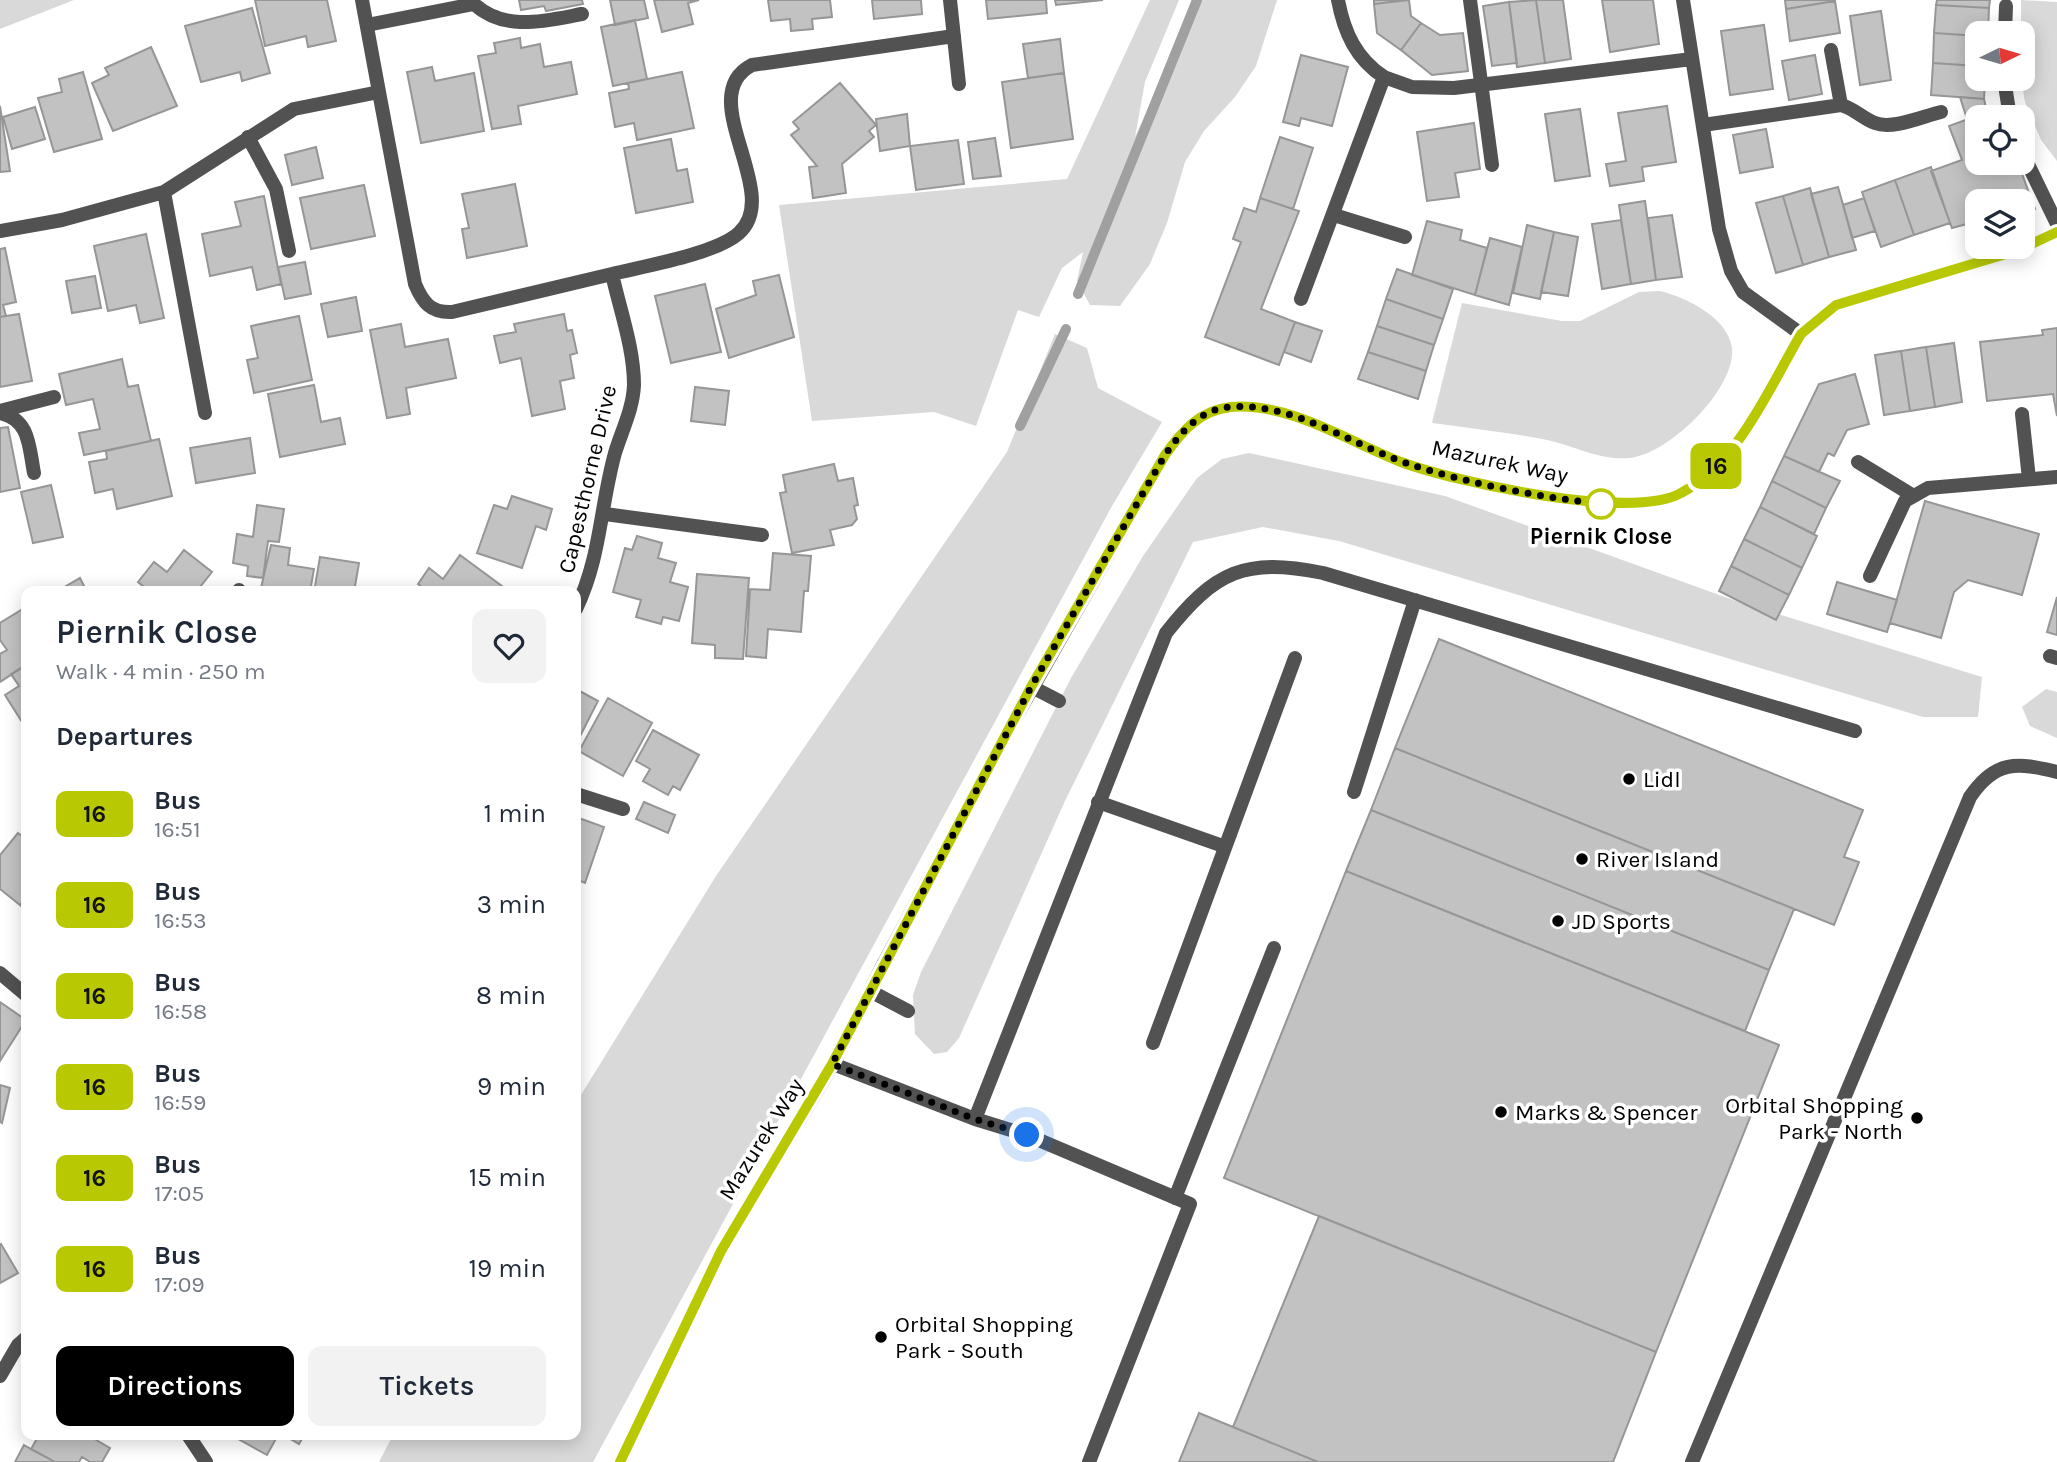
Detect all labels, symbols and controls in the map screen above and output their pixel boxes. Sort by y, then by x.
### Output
north arrow [1965,21,2035,91]
map controls [1965,21,2035,259]
button: locate [1965,105,2035,175]
button: layers [1965,189,2035,259]
street label: Capesthorne Drive [553,382,622,576]
street label: Mazurek Way [1429,434,1571,489]
line badge: 16 [1684,443,1748,489]
text: 16 [1704,452,1728,480]
marker: Piernik Close [1586,489,1616,519]
place label: Piernik Close [1530,523,1672,550]
button: heart [472,609,546,683]
text: Piernik Close [56,613,258,651]
text: Walk · 4 min · 250 m [56,658,265,685]
text: Departures [56,721,193,752]
place label: Lidl [1643,766,1681,793]
marker: Lidl [1621,771,1637,787]
text: Bus [154,785,201,816]
text: 1 min [483,798,546,829]
text: 16 [83,800,106,828]
text: 16:51 [154,816,201,843]
place label: River Island [1596,846,1719,873]
marker: River Island [1574,851,1590,867]
text: Bus [154,876,201,907]
text: 3 min [477,889,546,920]
text: 16 [83,891,106,919]
text: 16:53 [154,907,207,934]
place label: JD Sports [1572,908,1671,935]
marker: JD Sports [1550,913,1566,929]
text: Bus [154,967,201,998]
text: 8 min [476,980,546,1011]
text: 16 [83,982,106,1010]
text: 16:58 [154,998,207,1025]
text: Bus [154,1058,201,1089]
text: 9 min [477,1071,546,1102]
text: 16 [83,1073,106,1101]
street label: Mazurek Way [713,1073,810,1205]
text: 16:59 [154,1089,206,1116]
place label: Orbital Shopping Park - North [1725,1092,1903,1145]
place label: Marks & Spencer [1515,1099,1698,1126]
marker: Marks & Spencer [1493,1104,1509,1120]
marker: Orbital Shopping Park - North [1909,1110,1925,1126]
your location [1009,1117,1044,1152]
text: Bus [154,1149,201,1180]
text: 15 min [469,1162,546,1193]
text: 16 [83,1164,106,1192]
text: 17:05 [154,1180,204,1207]
text: Bus [154,1240,201,1271]
text: 19 min [468,1253,546,1284]
text: 16 [83,1255,106,1283]
text: 17:09 [154,1271,205,1298]
place label: Orbital Shopping Park - South [895,1311,1073,1364]
marker: Orbital Shopping Park - South [873,1329,889,1345]
button: Directions [56,1346,294,1426]
button: Tickets [308,1346,546,1426]

